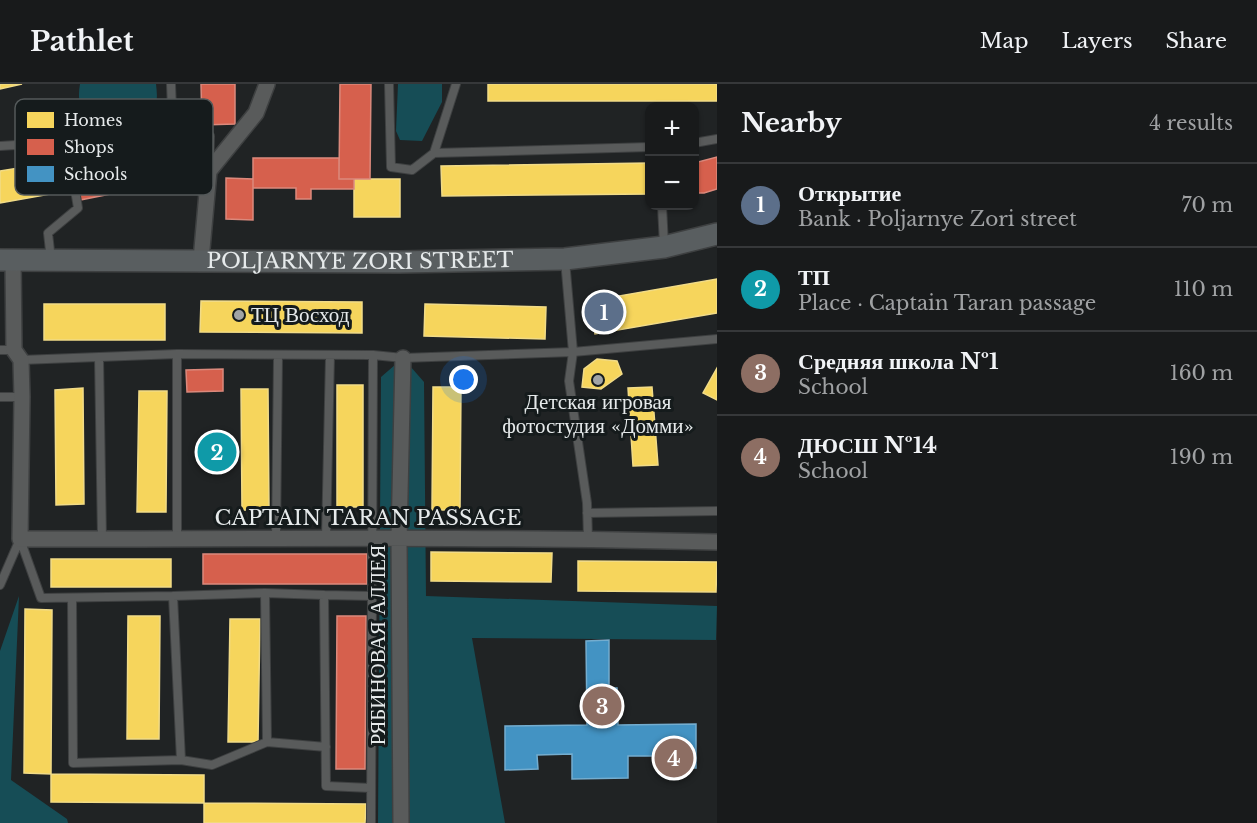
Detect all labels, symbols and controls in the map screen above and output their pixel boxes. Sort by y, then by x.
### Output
text: Pathlet [30,24,134,59]
text: Map [980,28,1029,54]
text: Layers [1062,28,1133,54]
text: Share [1166,28,1227,54]
legend [15,99,213,195]
map controls [645,102,699,210]
button: + [645,102,699,156]
text: Nearby [741,107,842,139]
text: Homes [64,110,122,130]
text: 4 results [1149,111,1233,135]
text: Shops [64,137,114,157]
button: − [645,156,699,210]
text: Schools [64,164,127,184]
text: Открытие [798,180,901,207]
text: 1 [756,193,765,217]
text: 70 m [1181,193,1233,217]
text: Bank · Poljarnye Zori street [798,207,1077,231]
street label: POLJARNYE ZORI STREET [206,247,514,275]
text: ТП [798,264,830,291]
text: 2 [754,277,767,301]
text: 110 m [1174,277,1233,301]
pin: 1 [584,290,624,334]
text: Place · Captain Taran passage [798,291,1096,315]
place label: ТЦ Восход [251,302,350,328]
marker: ТЦ Восход [232,308,246,322]
text: Средняя школа №1 [798,348,999,375]
text: 3 [754,361,767,385]
text: 160 m [1170,361,1233,385]
your location [449,365,478,394]
marker: Детская игровая фотостудия «Домми» [591,373,605,387]
text: School [798,375,868,399]
place label: Детская игровая фотостудия «Домми» [502,389,694,439]
pin: 2 [198,430,236,475]
text: ДЮСШ №14 [798,432,937,459]
text: 4 [754,445,767,469]
text: 190 m [1170,445,1233,469]
text: School [798,459,868,483]
street label: CAPTAIN TARAN PASSAGE [215,505,521,531]
street label: РЯБИНОВАЯ АЛЛЕЯ [365,545,391,745]
pin: 3 [582,684,622,728]
pin: 4 [654,736,694,780]

